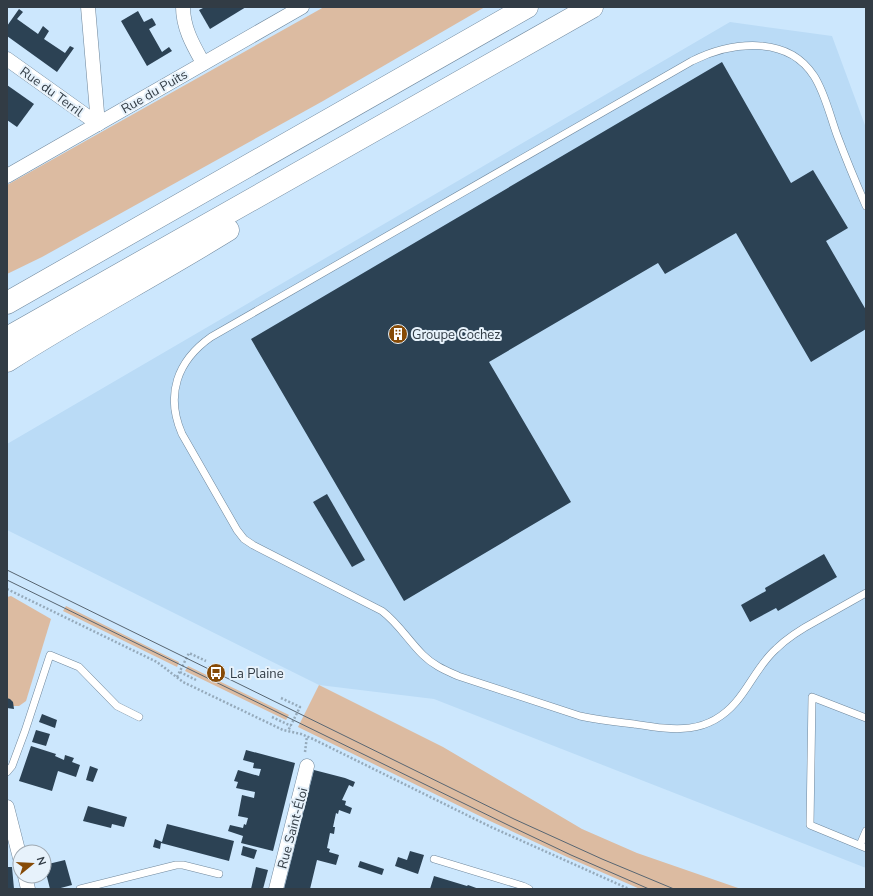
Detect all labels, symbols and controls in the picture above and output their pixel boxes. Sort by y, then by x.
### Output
street label: Rue du Terril [16,63,87,121]
street label: Rue du Puits [118,66,191,118]
building icon: Groupe Cochez [387,323,409,345]
place label: Groupe Cochez [412,326,500,344]
bus stop icon: La Plaine [205,662,227,684]
place label: La Plaine [230,665,284,683]
street label: Rue Saint-Éloi [273,786,312,871]
north arrow [12,844,52,884]
text: N [33,855,49,867]

